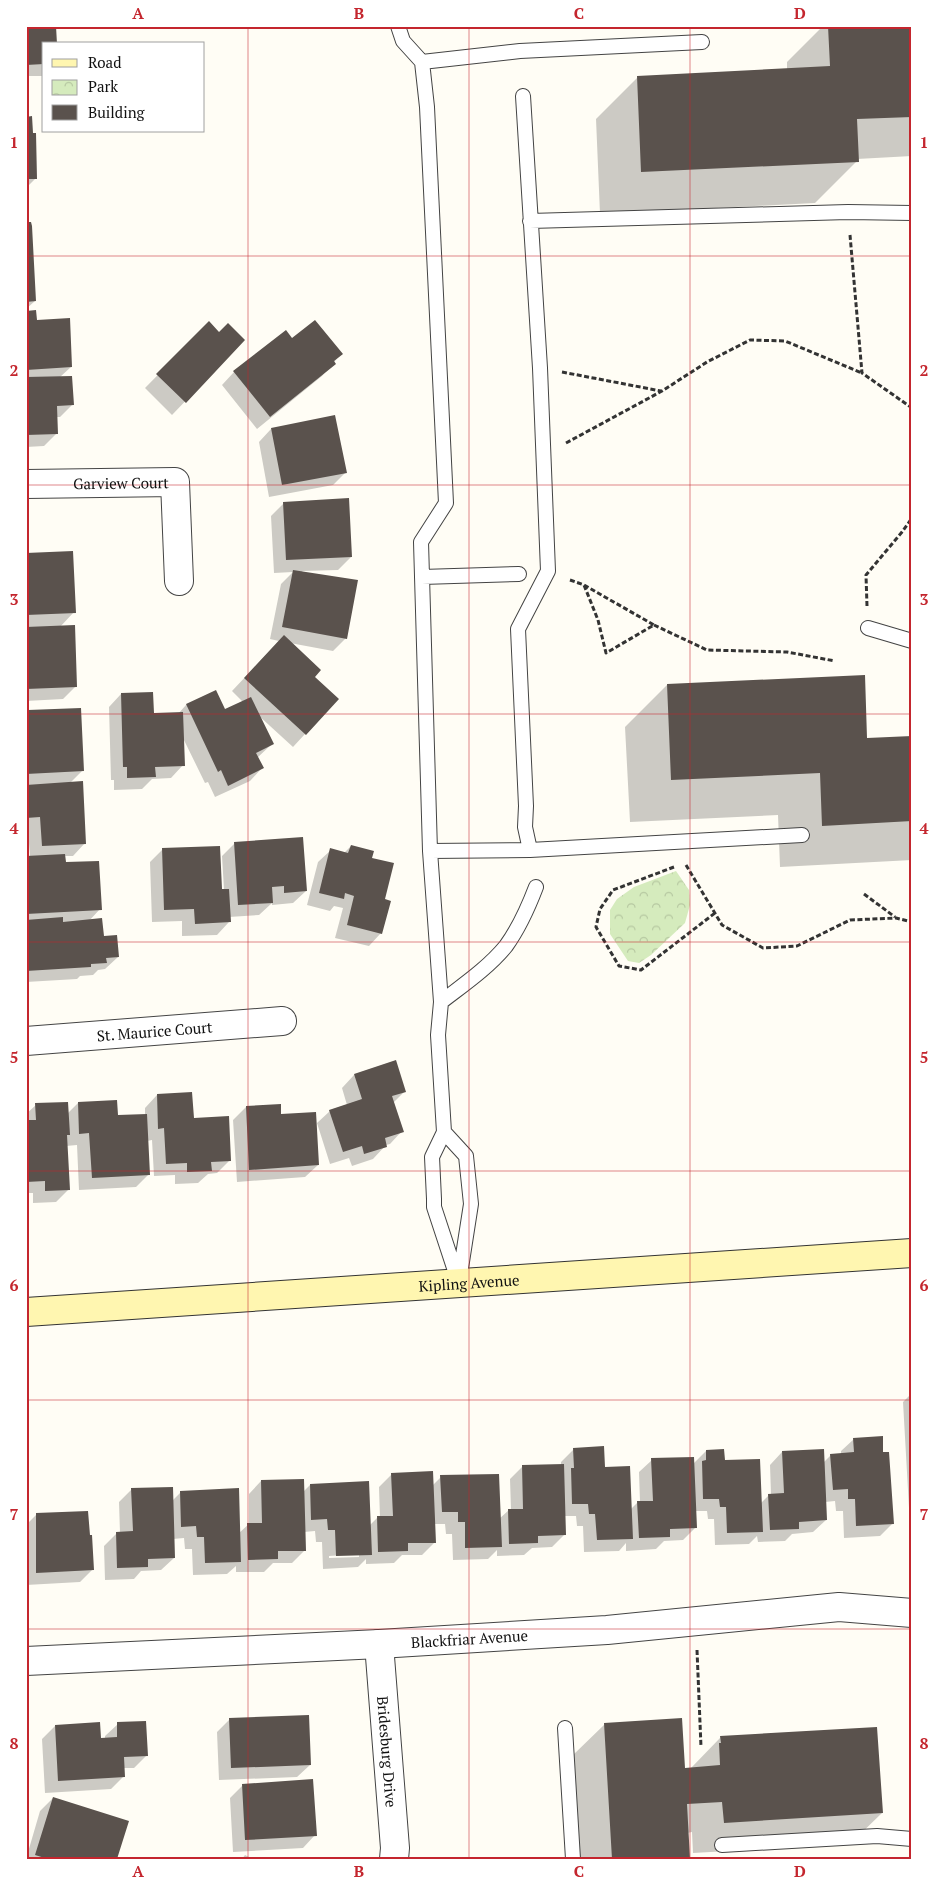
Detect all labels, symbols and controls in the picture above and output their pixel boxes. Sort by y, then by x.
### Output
text: A [132,2,144,24]
text: B [354,2,364,24]
text: C [574,2,584,24]
text: D [794,2,806,24]
legend [42,42,205,132]
text: Road [88,52,121,72]
text: Park [88,76,118,96]
text: Building [88,102,146,122]
text: 1 [9,131,19,153]
text: 1 [919,131,929,153]
text: 2 [9,359,19,381]
text: 2 [919,359,929,381]
street label: Garview Court [73,472,169,493]
text: 3 [9,588,19,610]
text: 3 [919,588,929,610]
text: 4 [9,817,19,839]
text: 4 [919,817,929,839]
street label: St. Maurice Court [96,1016,214,1045]
text: 5 [9,1046,19,1068]
text: 5 [919,1046,929,1068]
street label: Kipling Avenue [418,1269,520,1296]
text: 6 [9,1274,19,1296]
text: 6 [919,1274,929,1296]
text: 7 [9,1503,19,1525]
text: 7 [919,1503,929,1525]
street label: Blackfriar Avenue [410,1625,529,1652]
street label: Bridesburg Drive [373,1695,402,1808]
text: 8 [9,1732,19,1754]
text: 8 [919,1732,929,1754]
text: A [132,1860,144,1882]
text: B [354,1860,364,1882]
text: C [574,1860,584,1882]
text: D [794,1860,806,1882]

